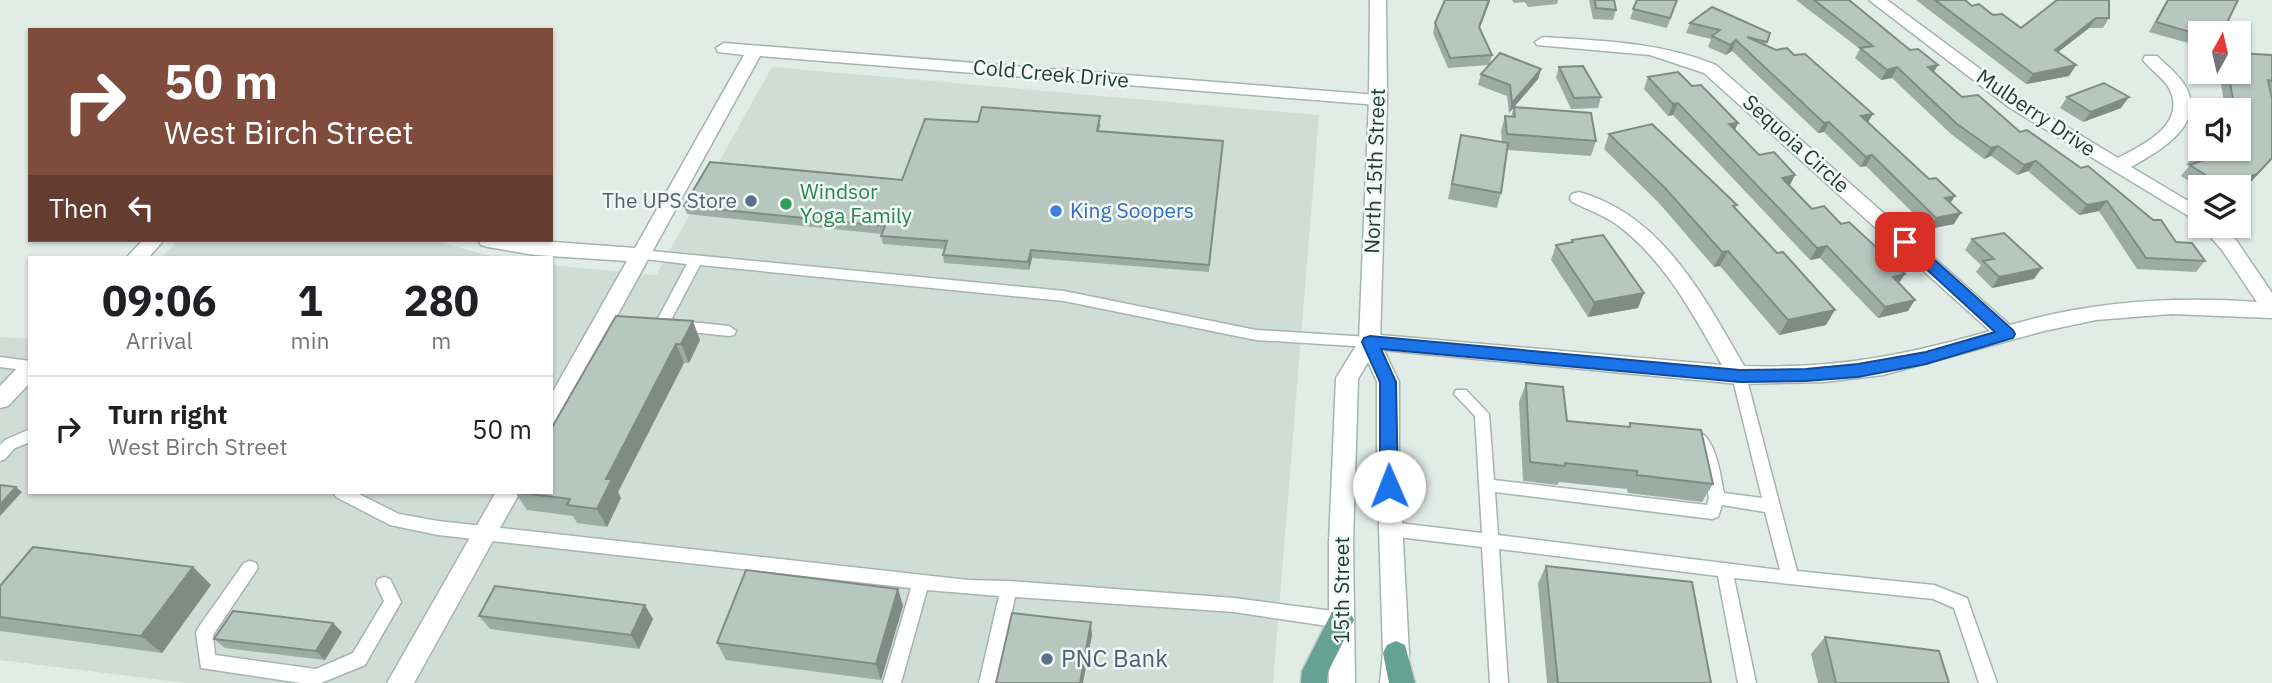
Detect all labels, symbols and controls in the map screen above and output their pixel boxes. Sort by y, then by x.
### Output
north arrow [2188,21,2250,84]
map controls [2188,21,2251,238]
text: 50 m [164,49,278,112]
street label: Cold Creek Drive [972,52,1130,94]
icon: right [49,56,140,147]
street label: Mulberry Drive [1971,62,2102,162]
street label: North 15th Street [1357,88,1391,254]
street label: Sequoia Circle [1737,88,1856,199]
button: sound [2188,98,2251,161]
text: West Birch Street [164,111,414,153]
button: layers [2188,175,2251,238]
place label: Windsor Yoga Family [800,177,913,229]
place label: The UPS Store [602,186,737,214]
icon: left [122,189,160,227]
text: Then [49,191,108,225]
marker: The UPS Store [743,193,759,209]
marker: Windsor Yoga Family [778,196,794,212]
place label: King Soopers [1070,196,1194,224]
marker: King Soopers [1048,203,1064,219]
pin [1875,212,1935,272]
icon: arrive [1886,223,1924,261]
text: 09:06 [102,273,217,328]
text: 1 [297,273,323,328]
text: 280 [403,273,479,328]
text: Arrival [126,325,193,355]
text: min [291,325,329,355]
text: m [431,325,451,355]
text: Turn right [108,397,227,431]
icon: right [49,410,87,448]
text: 50 m [472,412,532,446]
text: West Birch Street [108,431,288,461]
position arrow [1352,449,1426,523]
street label: 15th Street [1327,536,1355,644]
place label: PNC Bank [1061,642,1168,674]
marker: PNC Bank [1039,651,1055,667]

